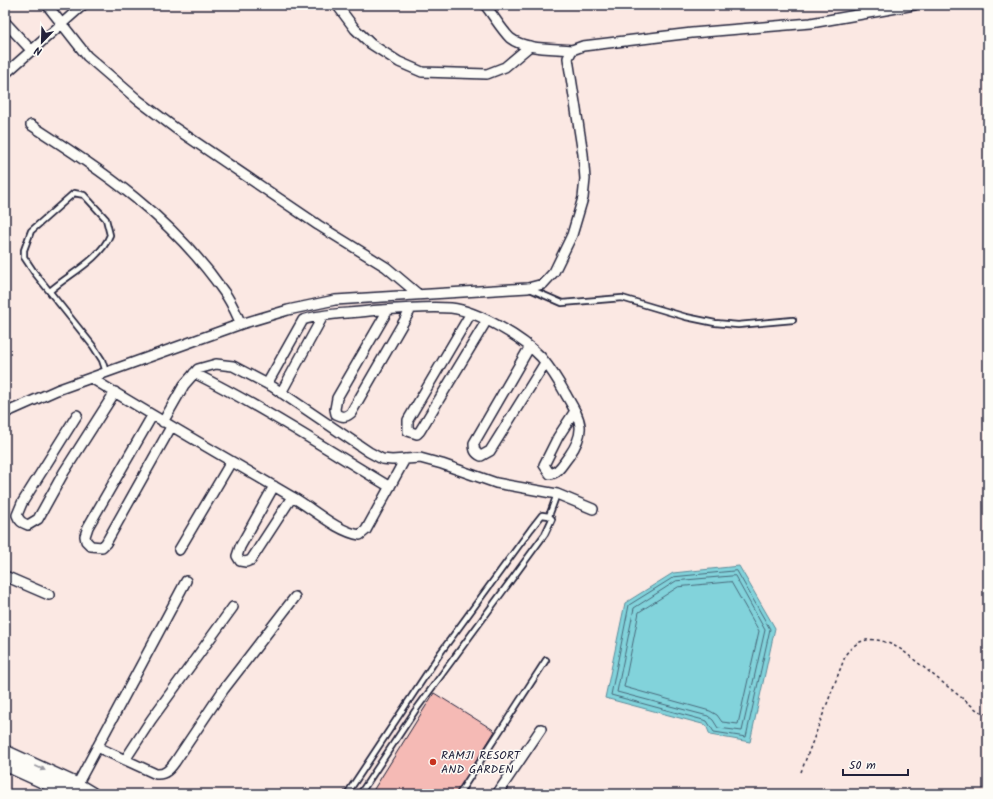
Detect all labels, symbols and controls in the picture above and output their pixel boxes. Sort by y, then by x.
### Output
north arrow [22,22,62,62]
text: N [32,41,45,60]
place label: RAMJI RESORT AND GARDEN [441,746,522,779]
scale bar [843,751,908,777]
text: 50 m [849,756,876,775]
marker: RAMJI RESORT AND GARDEN [428,757,438,767]
one-way arrow [35,765,46,771]

